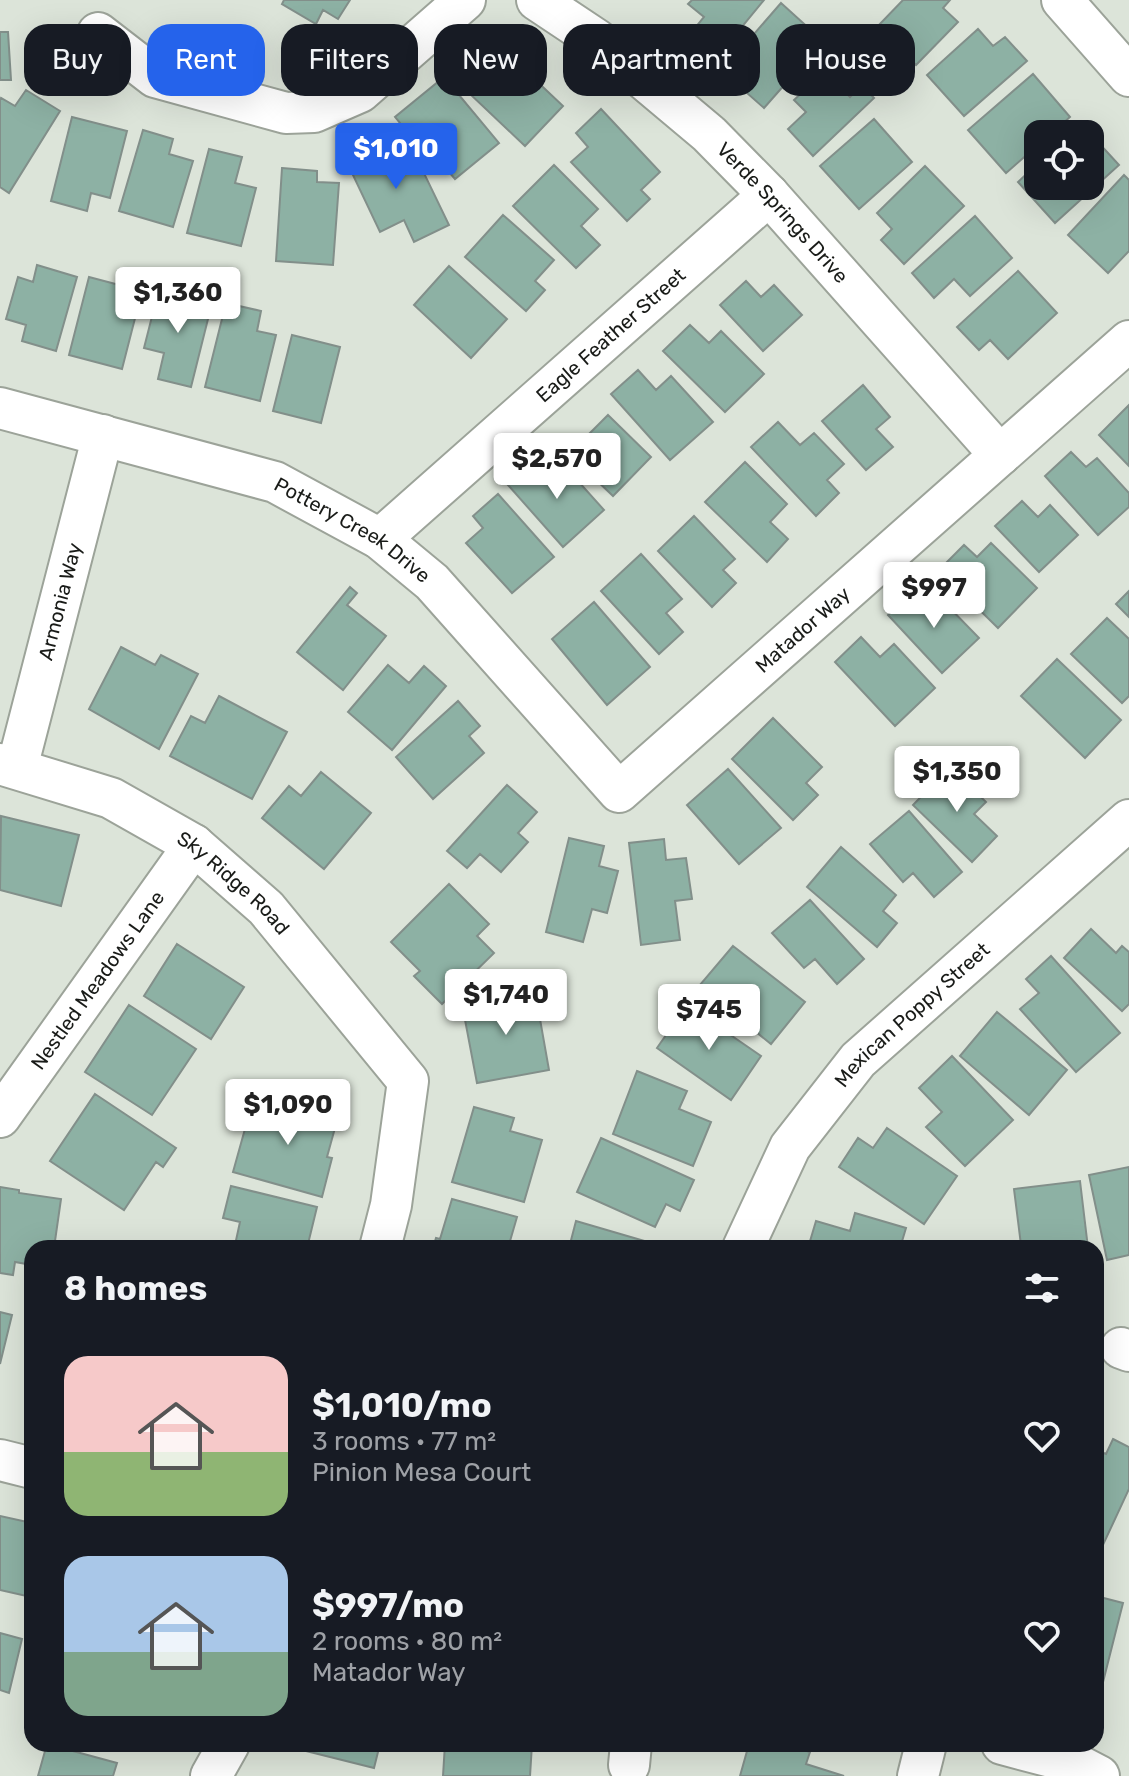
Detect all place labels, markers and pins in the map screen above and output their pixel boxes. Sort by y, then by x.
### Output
pin: $1,010 [331,123,461,191]
pin: $1,360 [113,267,243,335]
pin: $2,570 [492,433,622,501]
pin: $997 [887,562,981,630]
pin: $1,350 [892,746,1022,814]
pin: $1,740 [441,969,571,1037]
pin: $745 [662,984,756,1052]
pin: $1,090 [223,1079,353,1147]

